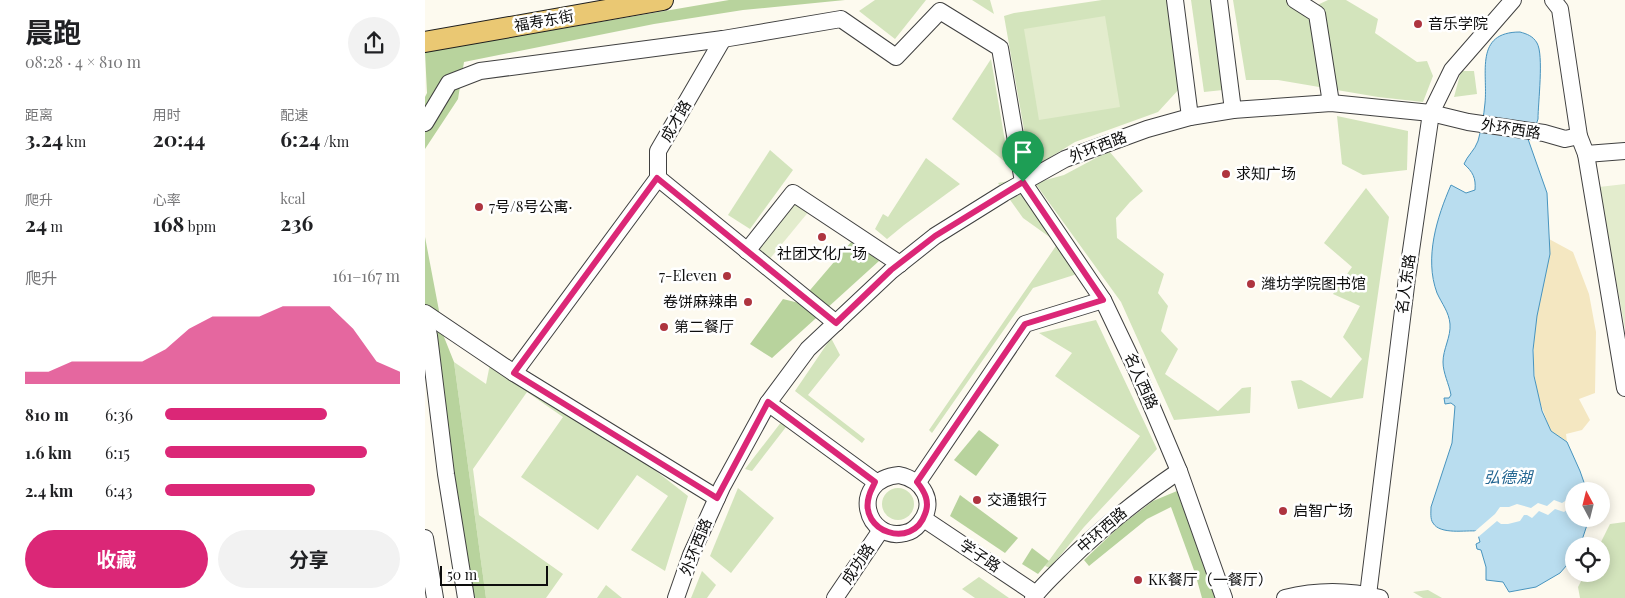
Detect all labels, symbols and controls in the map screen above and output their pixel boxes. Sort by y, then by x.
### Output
street label: 福寿东街 [513,5,575,35]
text: 晨跑 [25,13,81,50]
place label: 音乐学院 [1428,13,1488,33]
button: share [348,17,400,69]
marker: 音乐学院 [1412,18,1424,30]
text: 08:28 · 4 × 810 m [25,51,141,72]
street label: 成才路 [655,96,695,145]
text: 距离 [25,105,53,124]
text: 用时 [153,105,181,124]
text: 配速 [280,105,308,124]
street label: 外环西路 [1480,113,1542,143]
text: 3.24 [25,124,63,152]
text: 20:44 [153,124,205,152]
text: 6:24 [280,124,320,152]
street label: 外环西路 [1066,126,1129,166]
pin [1002,131,1044,182]
text: km [63,132,86,151]
text: /km [320,132,349,151]
icon: arrive [1009,138,1037,166]
place label: 求知广场 [1236,163,1296,183]
marker: 求知广场 [1220,168,1232,180]
text: kcal [280,189,305,208]
text: 爬升 [25,190,53,209]
text: 心率 [153,190,181,209]
place label: 7号/8号公寓· [489,196,572,216]
marker: 7号/8号公寓· [473,201,485,213]
text: 236 [280,208,313,236]
text: 24 [25,209,47,237]
text: 168 [153,209,184,237]
text: m [47,217,63,236]
text: bpm [184,217,216,236]
marker: 社团文化广场 [816,231,828,243]
place label: 社团文化广场 [777,243,867,263]
street label: 名人东路 [1391,253,1419,315]
text: 161–167 m [332,265,400,286]
place label: 7-Eleven [659,265,717,285]
text: 爬升 [25,267,57,288]
marker: 7-Eleven [721,270,733,282]
place label: 潍坊学院图书馆 [1261,273,1366,293]
marker: 潍坊学院图书馆 [1245,278,1257,290]
place label: 卷饼麻辣串 [663,291,738,311]
marker: 卷饼麻辣串 [742,296,754,308]
place label: 第二餐厅 [674,316,734,336]
marker: 第二餐厅 [658,321,670,333]
street label: 名人西路 [1121,349,1163,412]
text: 810 m [25,404,69,425]
text: 6:36 [105,404,133,425]
text: 1.6 km [25,442,72,463]
text: 6:15 [105,442,130,463]
water label: 弘德湖 [1484,466,1535,487]
text: 2.4 km [25,480,73,501]
text: 6:43 [105,480,132,501]
north arrow [1565,482,1610,528]
map controls [1565,482,1610,582]
place label: 交通银行 [987,489,1047,509]
marker: 交通银行 [971,494,983,506]
place label: 启智广场 [1293,500,1353,520]
street label: 中环西路 [1072,502,1131,556]
marker: 启智广场 [1277,505,1289,517]
street label: 外环西路 [675,515,716,578]
button: 收藏 [25,530,208,588]
button: 分享 [218,530,400,588]
street label: 学子路 [956,534,1005,576]
button: locate [1565,537,1610,582]
street label: 成功路 [836,539,878,588]
scale bar [440,563,547,586]
text: 50 m [447,565,477,584]
place label: KK餐厅（一餐厅） [1148,569,1273,589]
marker: KK餐厅（一餐厅） [1132,574,1144,586]

